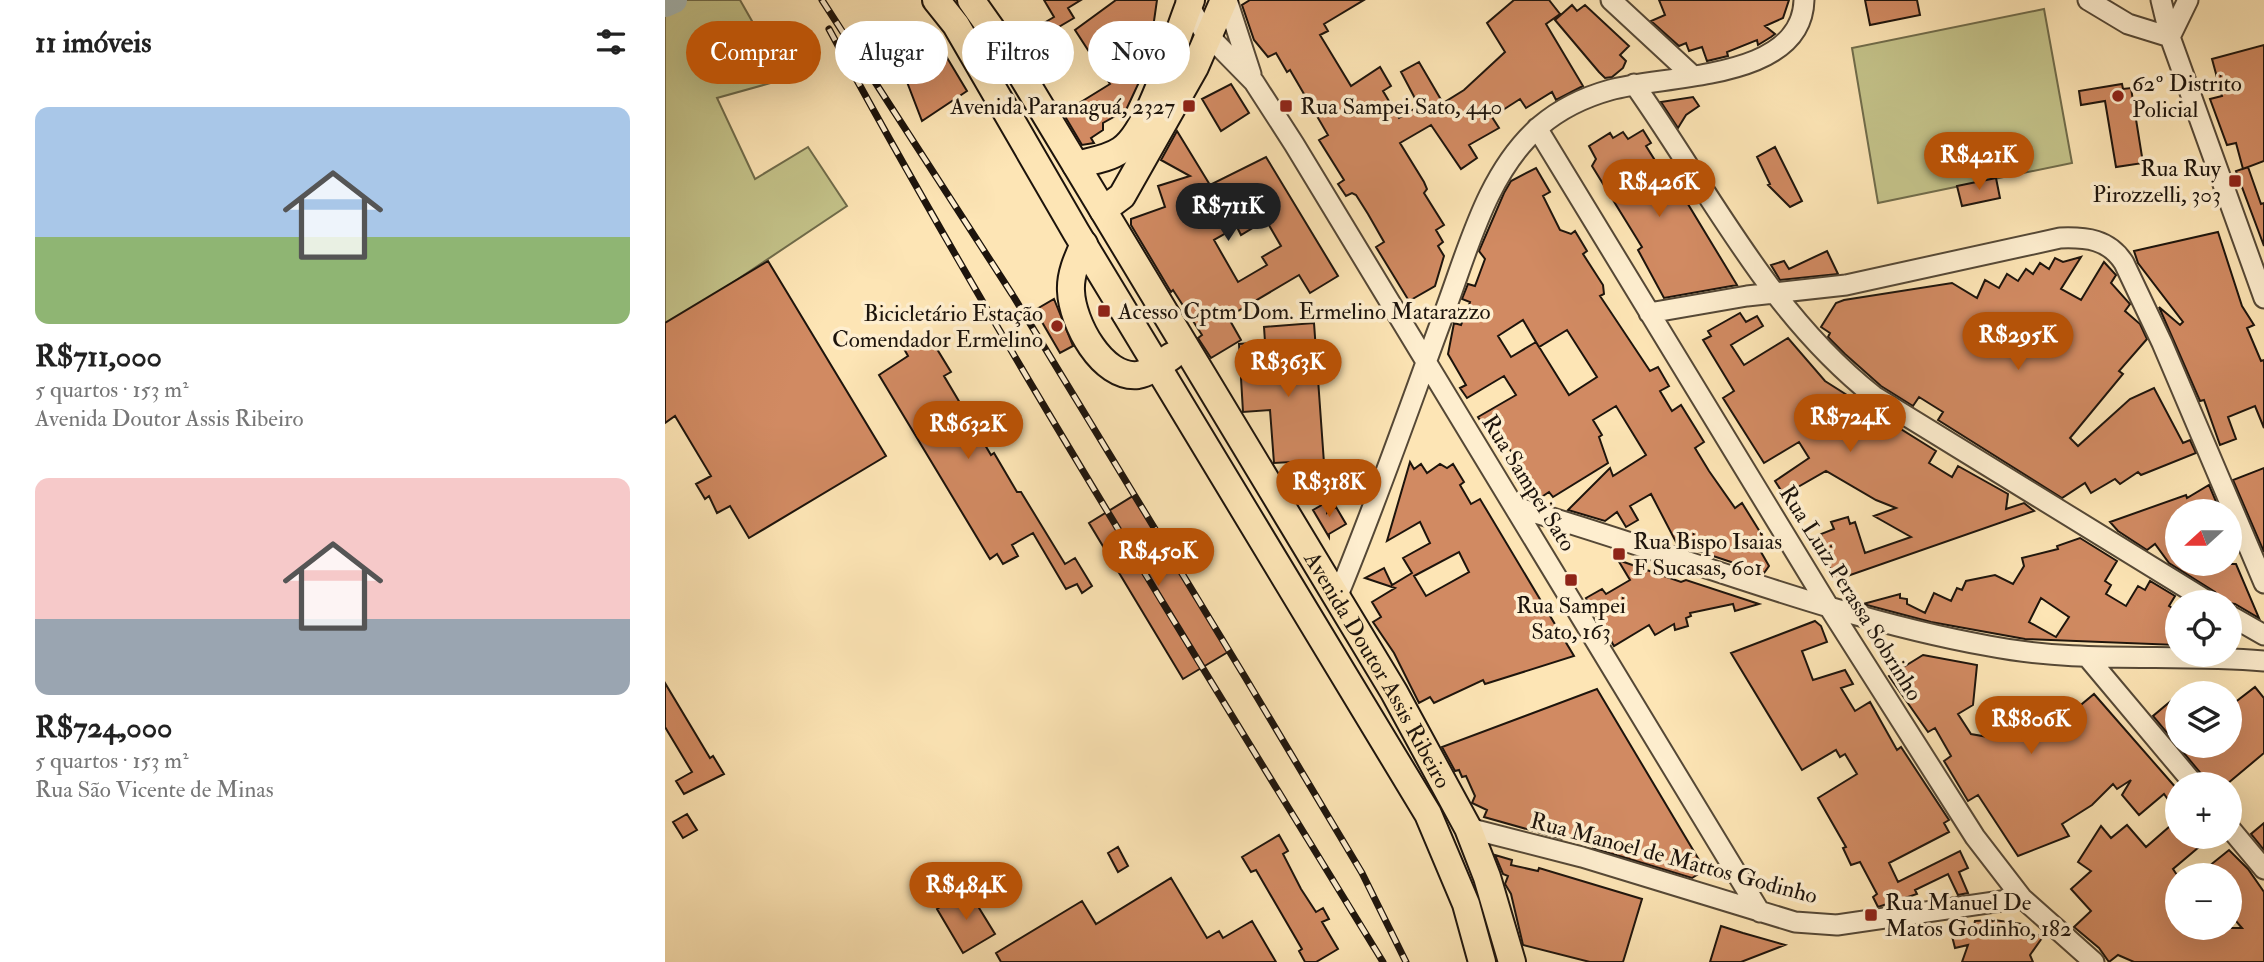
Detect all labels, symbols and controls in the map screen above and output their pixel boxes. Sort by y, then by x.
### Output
chip: Comprar [686,21,821,84]
chip: Alugar [835,21,948,84]
chip: Filtros [962,21,1074,84]
chip: Novo [1088,21,1190,84]
icon: filters [592,23,630,61]
text: 11 imóveis [35,24,152,61]
place label: 62º Distrito Policial [2132,69,2242,124]
marker: 62º Distrito Policial [2110,88,2126,104]
place label: Avenida Paranaguá, 2327 [949,92,1175,121]
place label: Rua Sampei Sato, 440 [1300,92,1502,122]
marker: Avenida Paranaguá, 2327 [1181,98,1197,114]
marker: Rua Sampei Sato, 440 [1278,98,1294,114]
pin: R$421K [1922,132,2036,192]
text: R$421K [1940,140,2018,169]
icon: home [270,152,396,278]
place label: Rua Ruy Pirozzelli, 303 [2092,154,2222,209]
pin: R$426K [1602,160,1716,219]
text: R$426K [1618,167,1700,196]
marker: Rua Ruy Pirozzelli, 303 [2227,173,2243,189]
pin: R$711K [1171,184,1285,243]
text: R$711K [1192,191,1264,220]
place label: Acesso Cptm Dom. Ermelino Matarazzo [1117,297,1491,327]
place label: Bicicletário Estação Comendador Ermelino [832,299,1043,354]
marker: Acesso Cptm Dom. Ermelino Matarazzo [1096,303,1112,319]
pin: R$295K [1961,312,2075,372]
marker: Bicicletário Estação Comendador Ermelino [1049,318,1065,334]
text: R$295K [1978,320,2058,349]
text: R$711,000 [35,338,162,375]
pin: R$363K [1231,340,1345,399]
text: R$363K [1251,347,1325,376]
text: 5 quartos · 153 m² [35,375,189,404]
pin: R$724K [1793,394,1907,454]
pin: R$632K [911,402,1025,461]
text: R$724K [1810,402,1890,431]
text: Avenida Doutor Assis Ribeiro [35,404,304,433]
text: R$632K [929,409,1007,438]
street label: Rua Sampei Sato [1475,409,1582,557]
pin: R$318K [1272,460,1386,519]
text: R$318K [1292,467,1366,496]
street label: Rua Luiz Perassa Sobrinho [1773,480,1929,706]
north arrow [2165,499,2242,576]
map controls [2165,499,2242,940]
icon: home [270,523,396,649]
place label: Rua Bispo Isaias F Sucasas, 601 [1633,527,1782,582]
pin: R$450K [1101,528,1215,588]
text: R$450K [1118,536,1198,565]
street label: Avenida Doutor Assis Ribeiro [1298,545,1458,793]
marker: Rua Bispo Isaias F Sucasas, 601 [1611,546,1627,562]
marker: Rua Sampei Sato, 163 [1563,572,1579,588]
button: locate [2165,590,2242,667]
place label: Rua Sampei Sato, 163 [1516,591,1626,646]
button: layers [2165,681,2242,758]
pin: R$806K [1974,696,2088,756]
text: R$806K [1991,704,2071,733]
text: R$724,000 [35,709,173,746]
text: 5 quartos · 153 m² [35,746,189,775]
button: + [2165,772,2242,849]
text: Rua São Vicente de Minas [35,775,274,804]
street label: Rua Manoel de Mattos Godinho [1527,806,1821,910]
pin: R$484K [909,862,1023,922]
button: − [2165,863,2242,940]
text: R$484K [925,870,1007,899]
place label: Rua Manuel De Matos Godinho, 182 [1885,888,2072,943]
marker: Rua Manuel De Matos Godinho, 182 [1863,907,1879,923]

